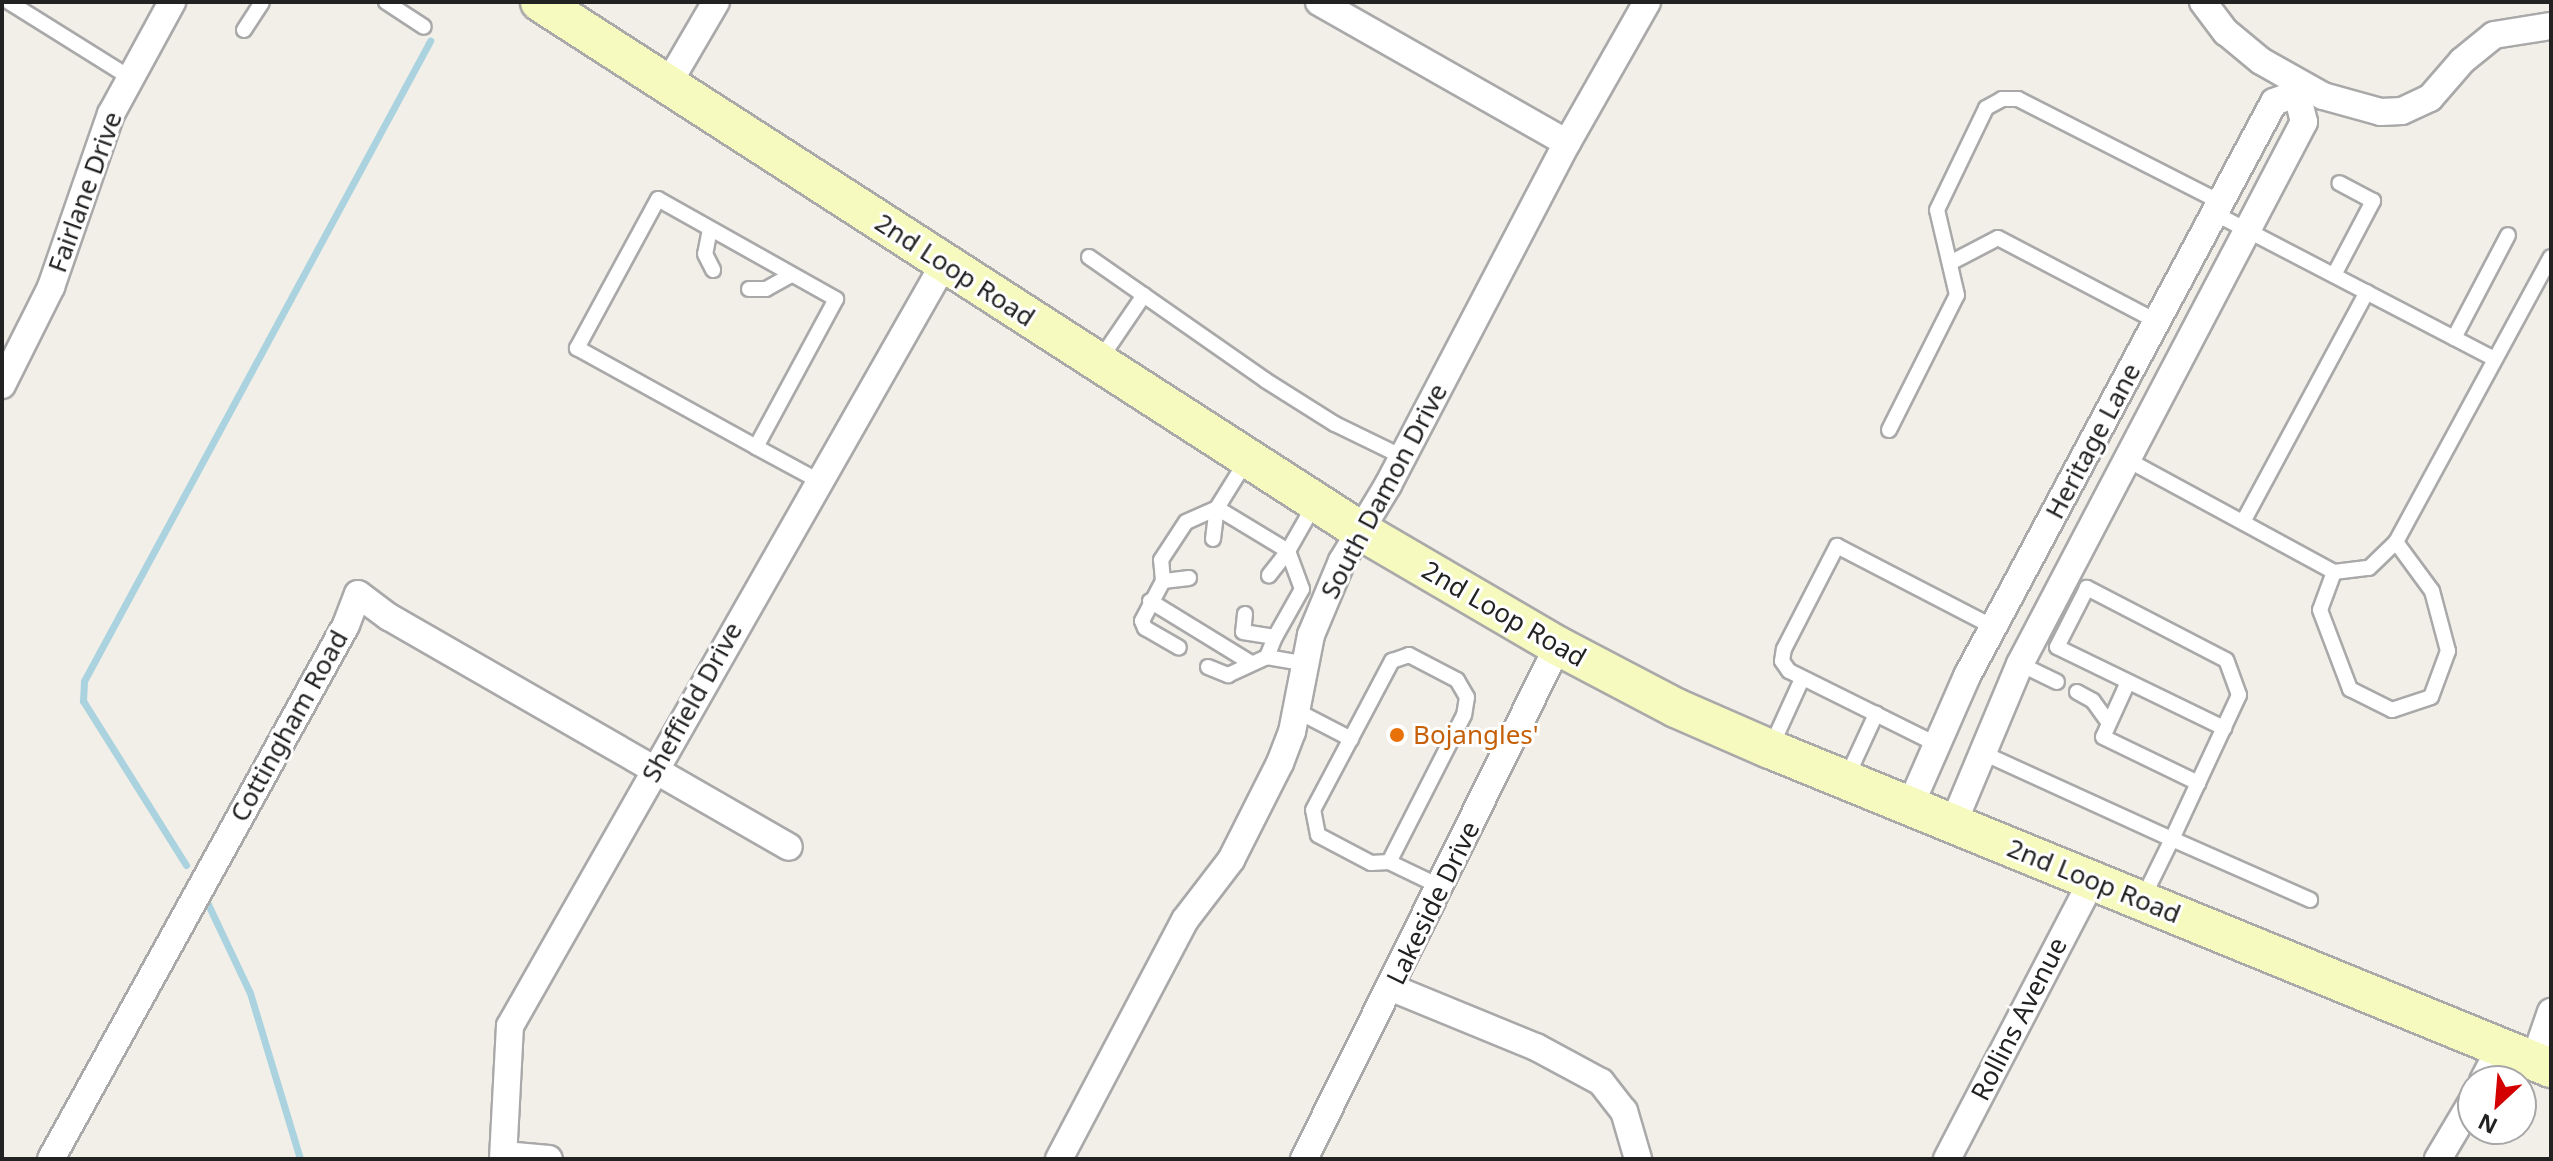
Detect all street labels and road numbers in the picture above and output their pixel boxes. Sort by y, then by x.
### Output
street label: Fairlane Drive [42,107,128,277]
street label: 2nd Loop Road [869,207,1041,333]
street label: Heritage Lane [2039,358,2147,524]
street label: South Damon Drive [1314,378,1454,604]
street label: 2nd Loop Road [1417,554,1591,674]
street label: Sheffield Drive [635,617,749,787]
street label: Cottingham Road [224,625,354,827]
street label: Lakeside Drive [1380,816,1486,990]
street label: 2nd Loop Road [2003,832,2185,930]
street label: Rollins Avenue [1965,932,2073,1106]

